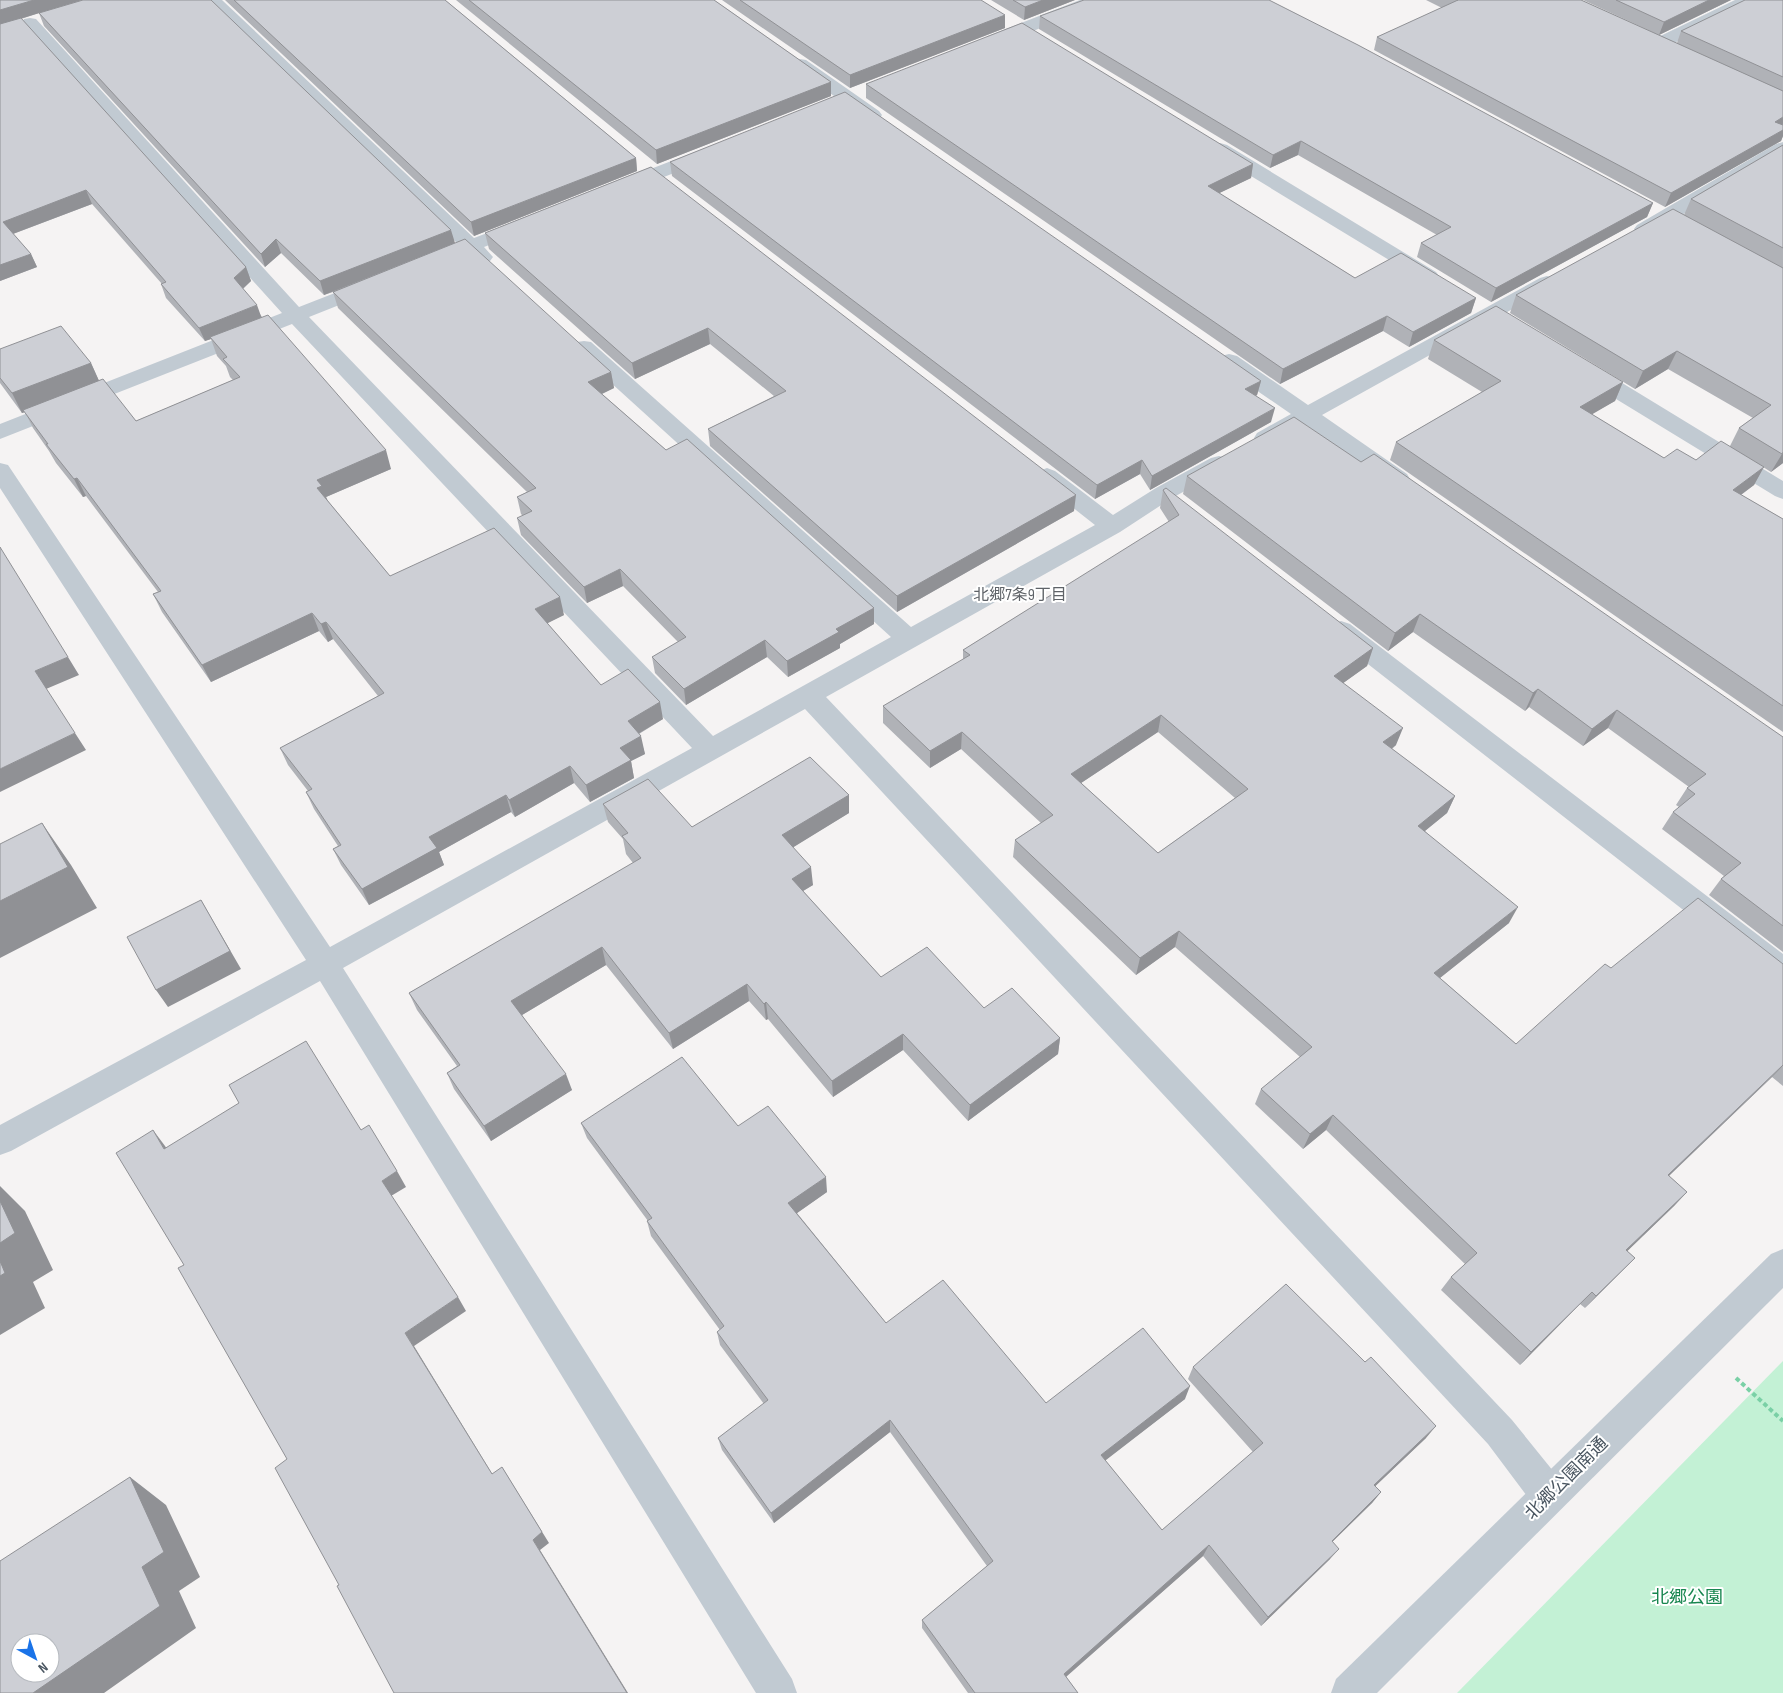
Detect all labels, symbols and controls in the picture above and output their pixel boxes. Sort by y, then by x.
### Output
district label: 北郷7条9丁目 [973,586,1067,605]
street label: 北郷公園南通 [1521,1433,1612,1524]
park label: 北郷公園 [1651,1587,1723,1608]
north arrow [10,1633,60,1683]
text: N [35,1659,51,1676]

